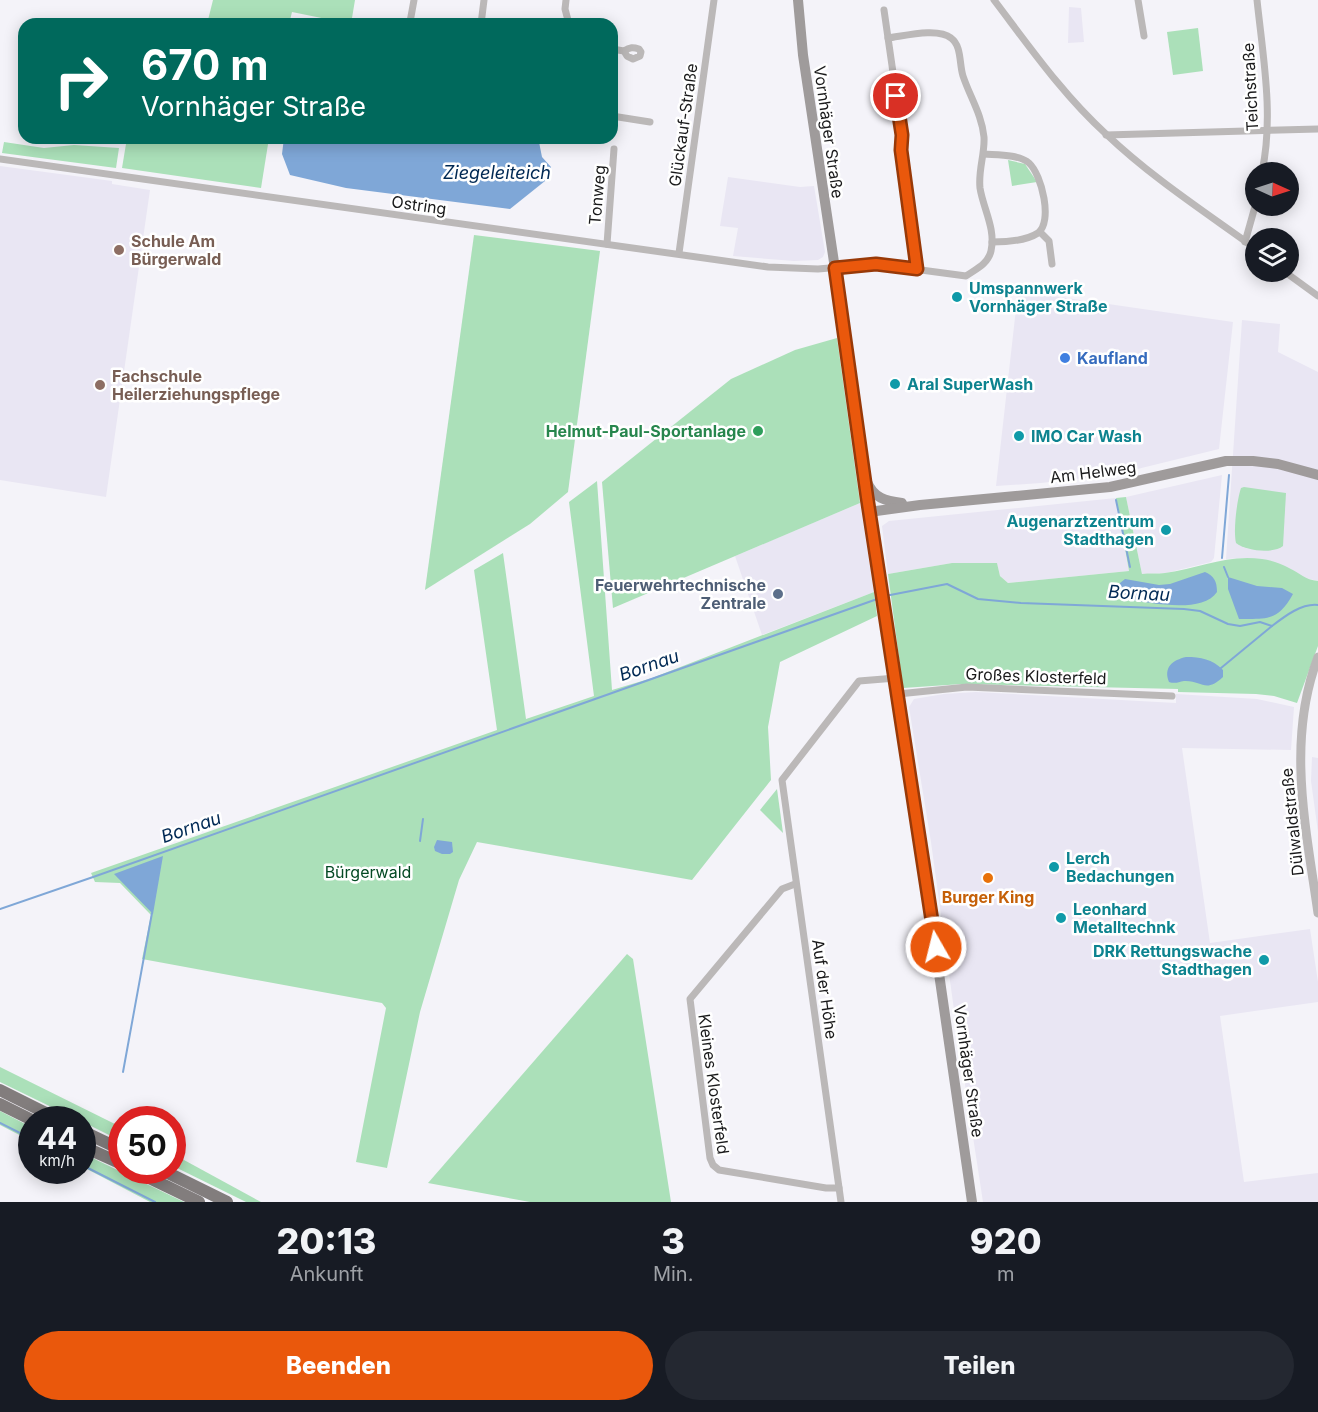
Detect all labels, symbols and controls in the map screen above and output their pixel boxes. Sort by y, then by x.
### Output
text: 670 m [141,39,269,90]
icon: right [42,42,120,120]
street label: Teichstraße [1238,42,1262,132]
street label: Glückauf-Straße [664,62,702,188]
street label: Vornhäger Straße [810,65,848,199]
pin [870,70,921,121]
icon: arrive [879,79,912,112]
text: Vornhäger Straße [141,90,366,123]
water label: Ziegeleiteich [443,162,551,183]
north arrow [1245,162,1299,216]
map controls [1245,162,1299,282]
street label: Tonweg [584,164,610,226]
street label: Ostring [390,191,448,219]
button: layers [1245,228,1299,282]
place label: Schule Am Bürgerwald [131,231,221,269]
marker: Schule Am Bürgerwald [112,243,126,257]
place label: Umspannwerk Vornhäger Straße [969,278,1108,316]
marker: Umspannwerk Vornhäger Straße [950,290,964,304]
place label: Kaufland [1077,348,1148,368]
marker: Kaufland [1058,351,1072,365]
place label: Fachschule Heilerziehungspflege [112,366,280,404]
place label: Aral SuperWash [907,374,1033,394]
marker: Aral SuperWash [888,377,902,391]
marker: Fachschule Heilerziehungspflege [93,378,107,392]
place label: Helmut-Paul-Sportanlage [546,421,746,441]
marker: Helmut-Paul-Sportanlage [751,424,765,438]
place label: IMO Car Wash [1031,426,1142,446]
marker: IMO Car Wash [1012,429,1026,443]
street label: Am Helweg [1049,457,1137,487]
place label: Augenarztzentrum Stadthagen [1006,511,1154,549]
marker: Augenarztzentrum Stadthagen [1159,523,1173,537]
place label: Feuerwehrtechnische Zentrale [595,575,766,613]
water label: Bornau [1107,581,1171,605]
marker: Feuerwehrtechnische Zentrale [771,587,785,601]
water label: Bornau [616,645,682,685]
street label: Großes Klosterfeld [965,664,1107,688]
street label: Dülwaldstraße [1276,767,1308,877]
water label: Bornau [158,807,224,847]
place label: Lerch Bedachungen [1066,848,1174,886]
marker: Lerch Bedachungen [1047,860,1061,874]
park label: Bürgerwald [325,862,411,882]
marker: Burger King [981,871,995,885]
place label: Burger King [942,887,1034,907]
place label: Leonhard Metalltechnk [1073,899,1176,937]
marker: Leonhard Metalltechnk [1054,911,1068,925]
position arrow [904,915,968,979]
street label: Auf der Höhe [808,938,842,1040]
place label: DRK Rettungswache Stadthagen [1093,941,1252,979]
marker: DRK Rettungswache Stadthagen [1257,953,1271,967]
street label: Vornhäger Straße [950,1004,988,1138]
street label: Kleines Klosterfeld [694,1013,734,1155]
speed limit sign: 50 [108,1106,186,1184]
text: 44 [37,1120,77,1156]
text: km/h [39,1151,75,1170]
text: 20:13 [276,1219,377,1263]
text: 3 [661,1219,685,1263]
text: 920 [970,1219,1042,1263]
text: Ankunft [290,1262,363,1286]
text: Min. [653,1262,693,1286]
text: m [997,1262,1014,1286]
button: Beenden [24,1331,653,1400]
button: Teilen [665,1331,1294,1400]

